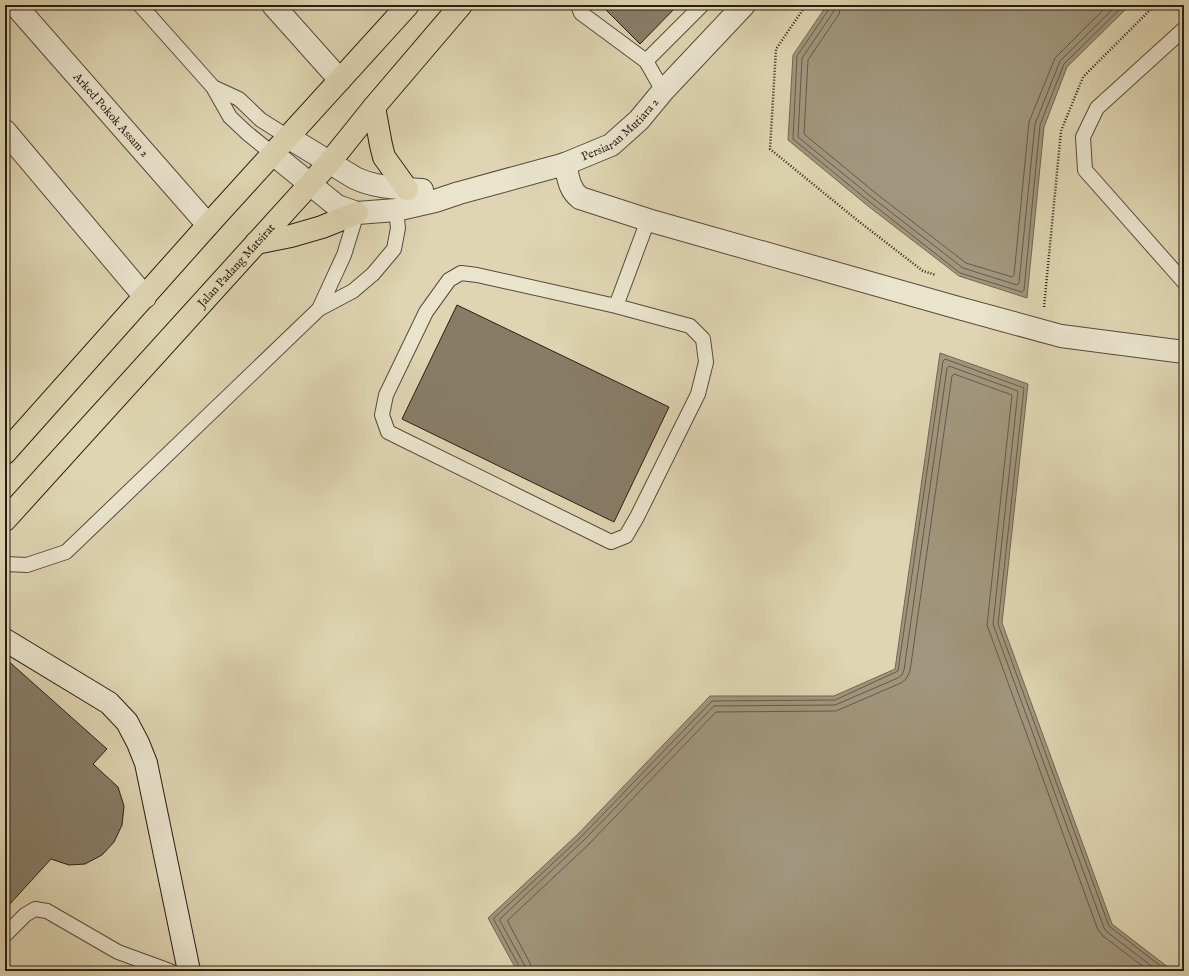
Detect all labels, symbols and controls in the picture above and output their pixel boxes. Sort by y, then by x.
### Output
street label: Arked Pokok Assam 2 [70,69,153,160]
street label: Persiaran Mutiara 2 [579,94,662,164]
street label: Jalan Padang Matsirat [193,220,278,313]

